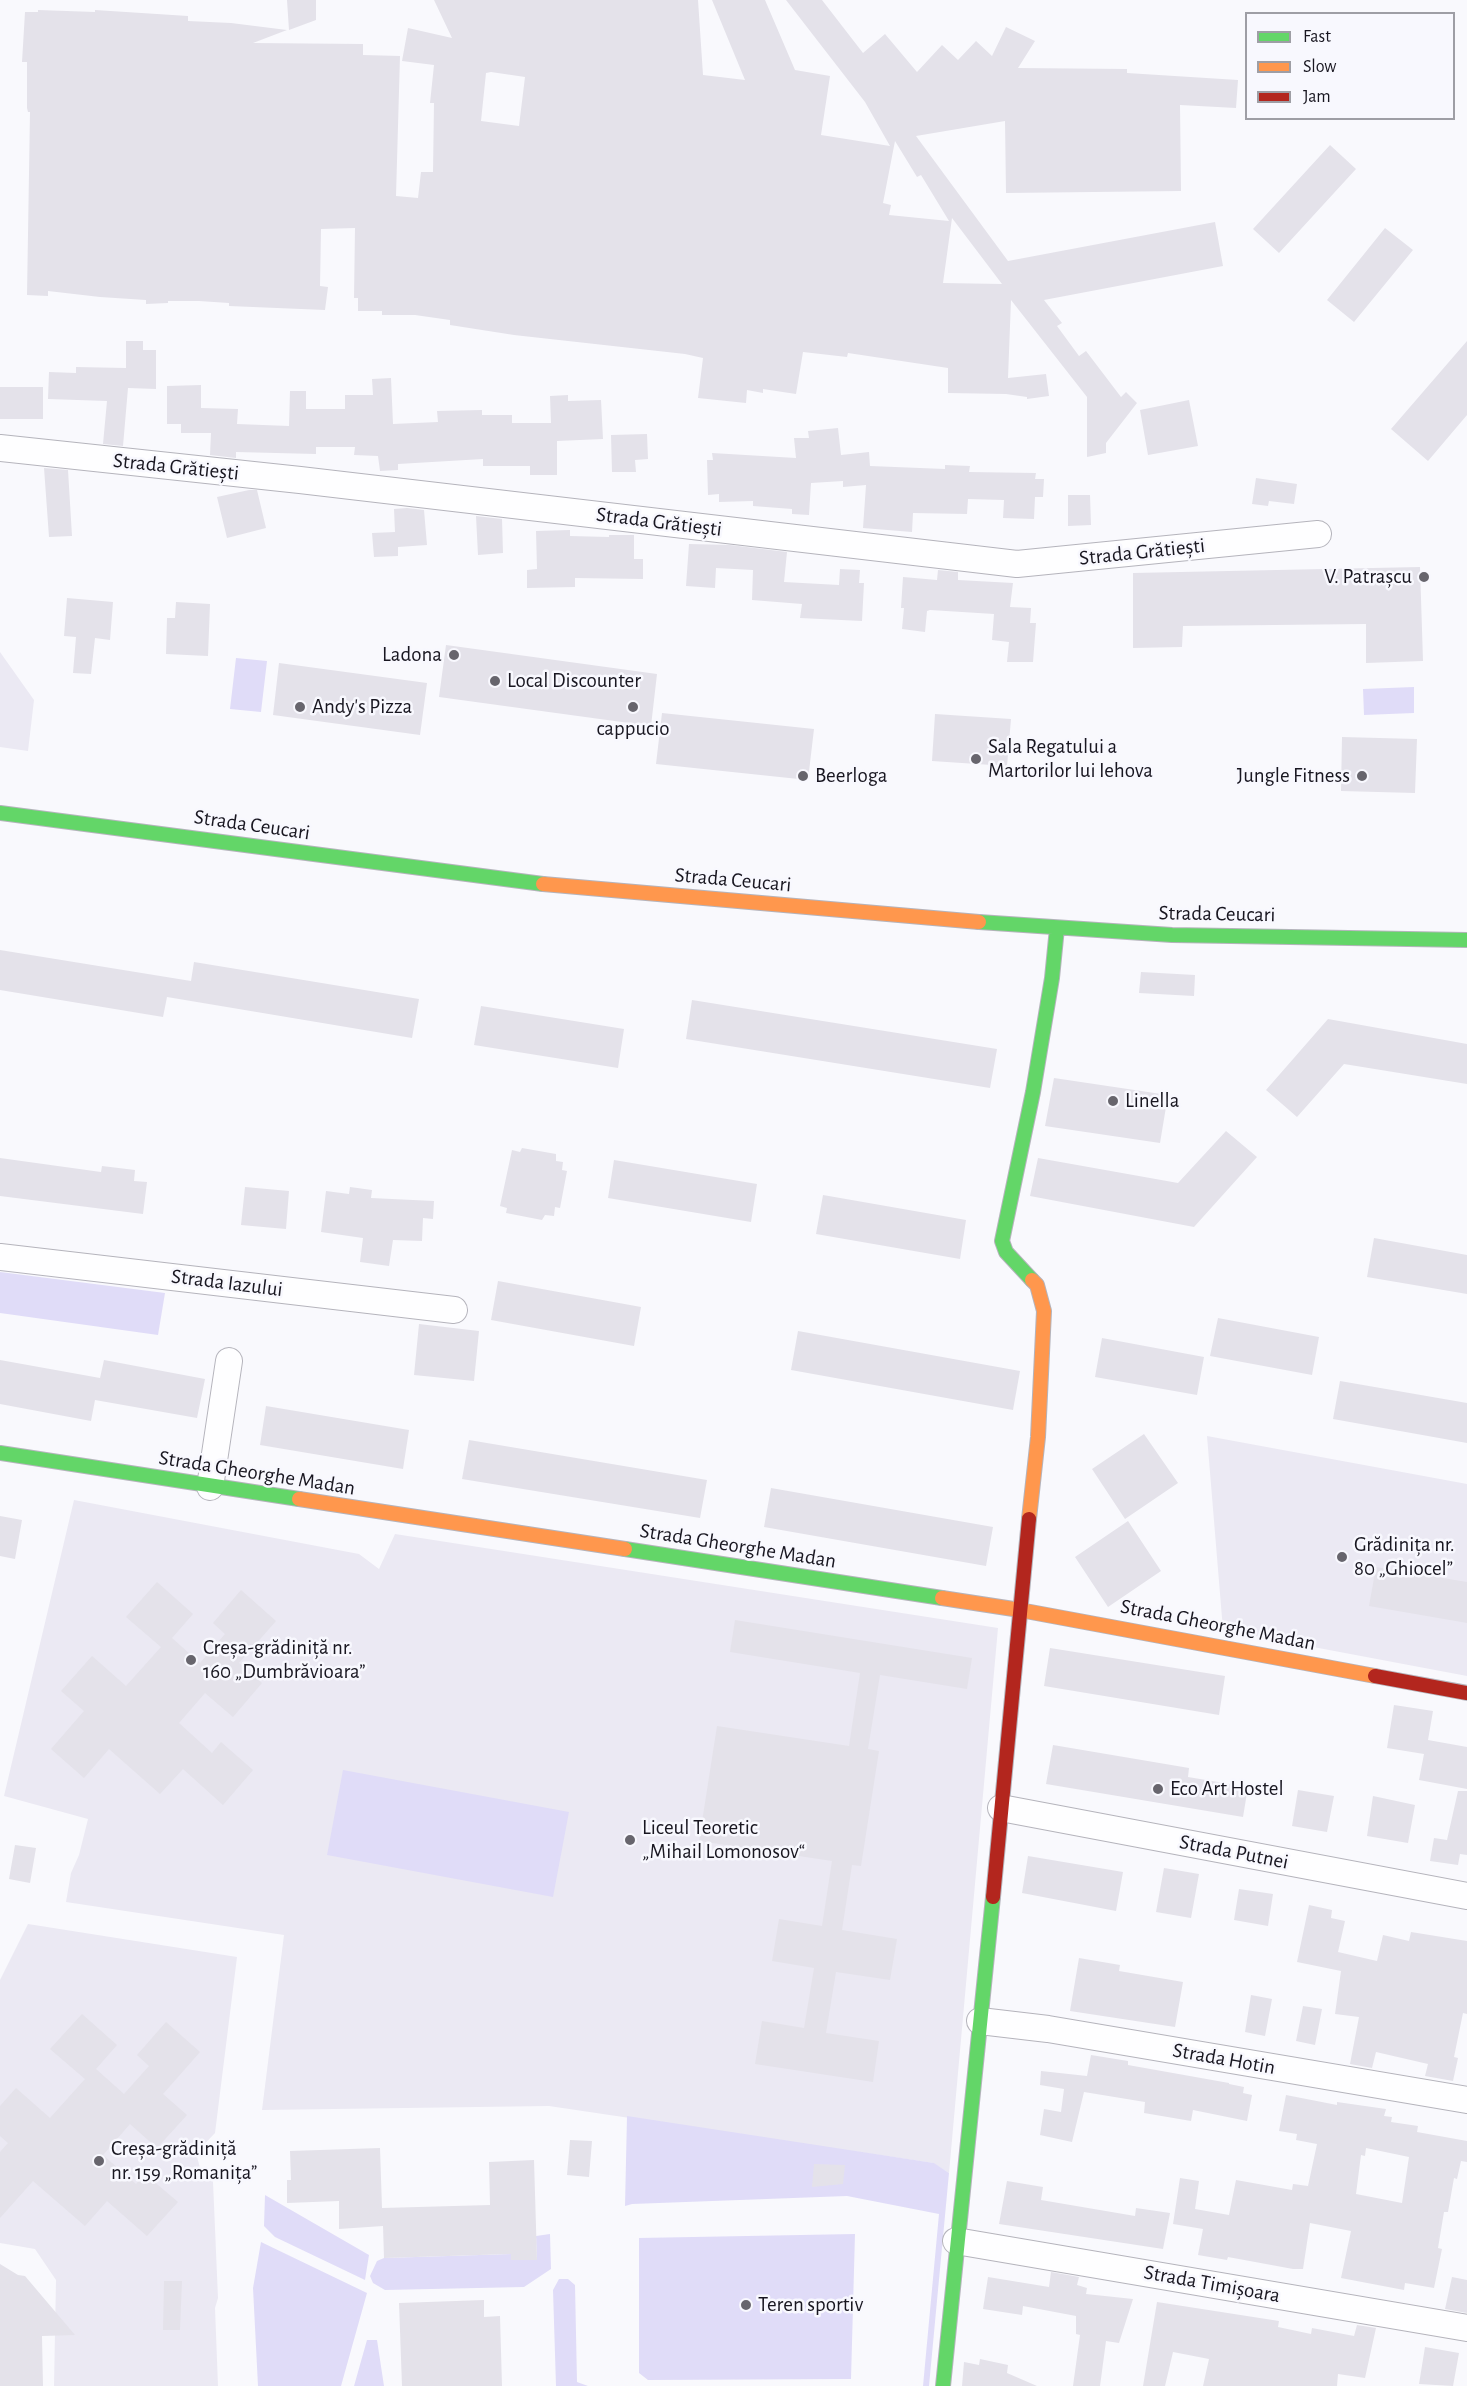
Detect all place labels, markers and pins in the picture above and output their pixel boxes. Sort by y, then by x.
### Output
place label: V. Patrașcu [1324,564,1412,590]
marker: V. Patrașcu [1417,570,1431,584]
place label: Ladona [382,642,442,668]
marker: Ladona [447,648,461,662]
place label: Local Discounter [507,668,641,694]
marker: Local Discounter [488,674,502,688]
place label: Andy's Pizza [312,694,412,720]
marker: Andy's Pizza [293,700,307,714]
marker: cappucio [626,700,640,714]
place label: cappucio [596,716,670,742]
place label: Sala Regatului a Martorilor lui Iehova [988,734,1153,784]
marker: Sala Regatului a Martorilor lui Iehova [969,752,983,766]
place label: Beerloga [815,763,887,789]
place label: Jungle Fitness [1237,763,1350,789]
marker: Beerloga [796,769,810,783]
marker: Jungle Fitness [1355,769,1369,783]
place label: Linella [1125,1088,1179,1114]
marker: Linella [1106,1094,1120,1108]
place label: Grădinița nr. 80 „Ghiocel” [1354,1532,1455,1582]
marker: Grădinița nr. 80 „Ghiocel” [1335,1550,1349,1564]
place label: Creșa-grădiniță nr. 160 „Dumbrăvioara” [203,1635,365,1685]
marker: Creșa-grădiniță nr. 160 „Dumbrăvioara” [184,1653,198,1667]
place label: Eco Art Hostel [1170,1776,1284,1802]
marker: Eco Art Hostel [1151,1782,1165,1796]
place label: Liceul Teoretic „Mihail Lomonosov“ [642,1815,805,1865]
marker: Liceul Teoretic „Mihail Lomonosov“ [623,1833,637,1847]
place label: Creșa-grădiniță nr. 159 „Romanița” [111,2136,257,2186]
marker: Creșa-grădiniță nr. 159 „Romanița” [92,2154,106,2168]
place label: Teren sportiv [758,2292,863,2318]
marker: Teren sportiv [739,2298,753,2312]

